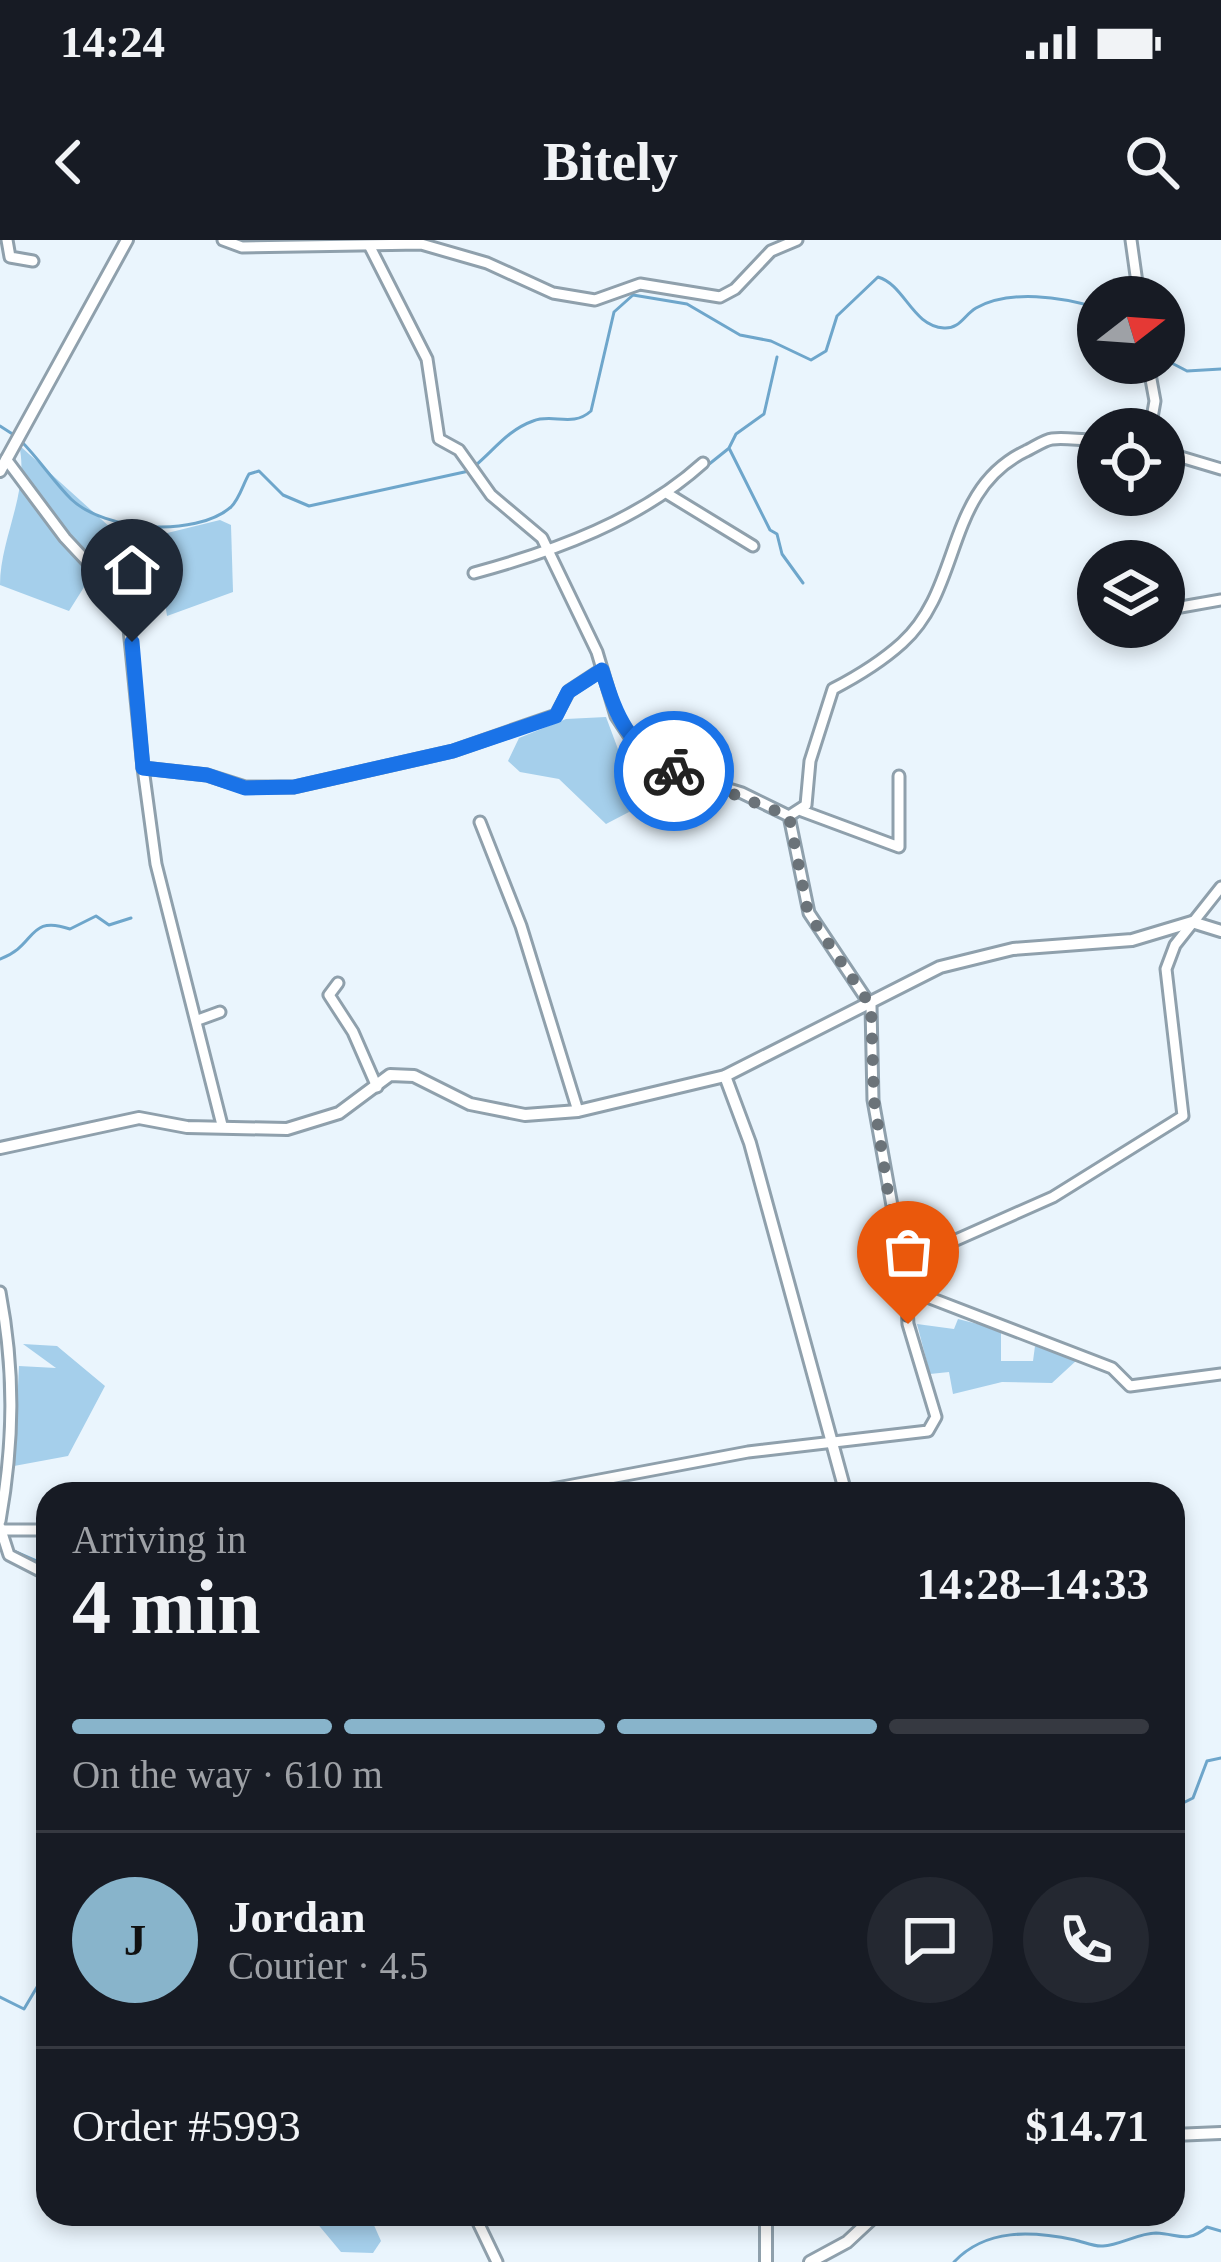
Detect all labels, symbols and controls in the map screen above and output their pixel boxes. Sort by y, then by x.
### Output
text: 14:24 [60,17,165,67]
icon: back [36,129,102,195]
icon: search [1119,129,1185,195]
text: Bitely [543,132,678,192]
north arrow [1077,276,1185,384]
map controls [1077,276,1185,648]
button: locate [1077,408,1185,516]
pin [81,519,183,642]
icon: home [99,537,165,603]
button: layers [1077,540,1185,648]
courier [614,711,734,831]
icon: bike [641,738,707,804]
pin [857,1201,959,1324]
icon: bag [875,1219,941,1285]
text: Arriving in [72,1518,246,1561]
text: 14:28–14:33 [917,1559,1149,1609]
text: 4 min [72,1563,261,1650]
text: On the way · 610 m [72,1753,383,1796]
button: chat [867,1877,993,2003]
button: phone [1023,1877,1149,2003]
text: Jordan [228,1892,366,1942]
text: J [124,1915,146,1965]
text: Courier · 4.5 [228,1944,428,1987]
text: Order #5993 [72,2101,301,2151]
text: $14.71 [1025,2101,1149,2151]

